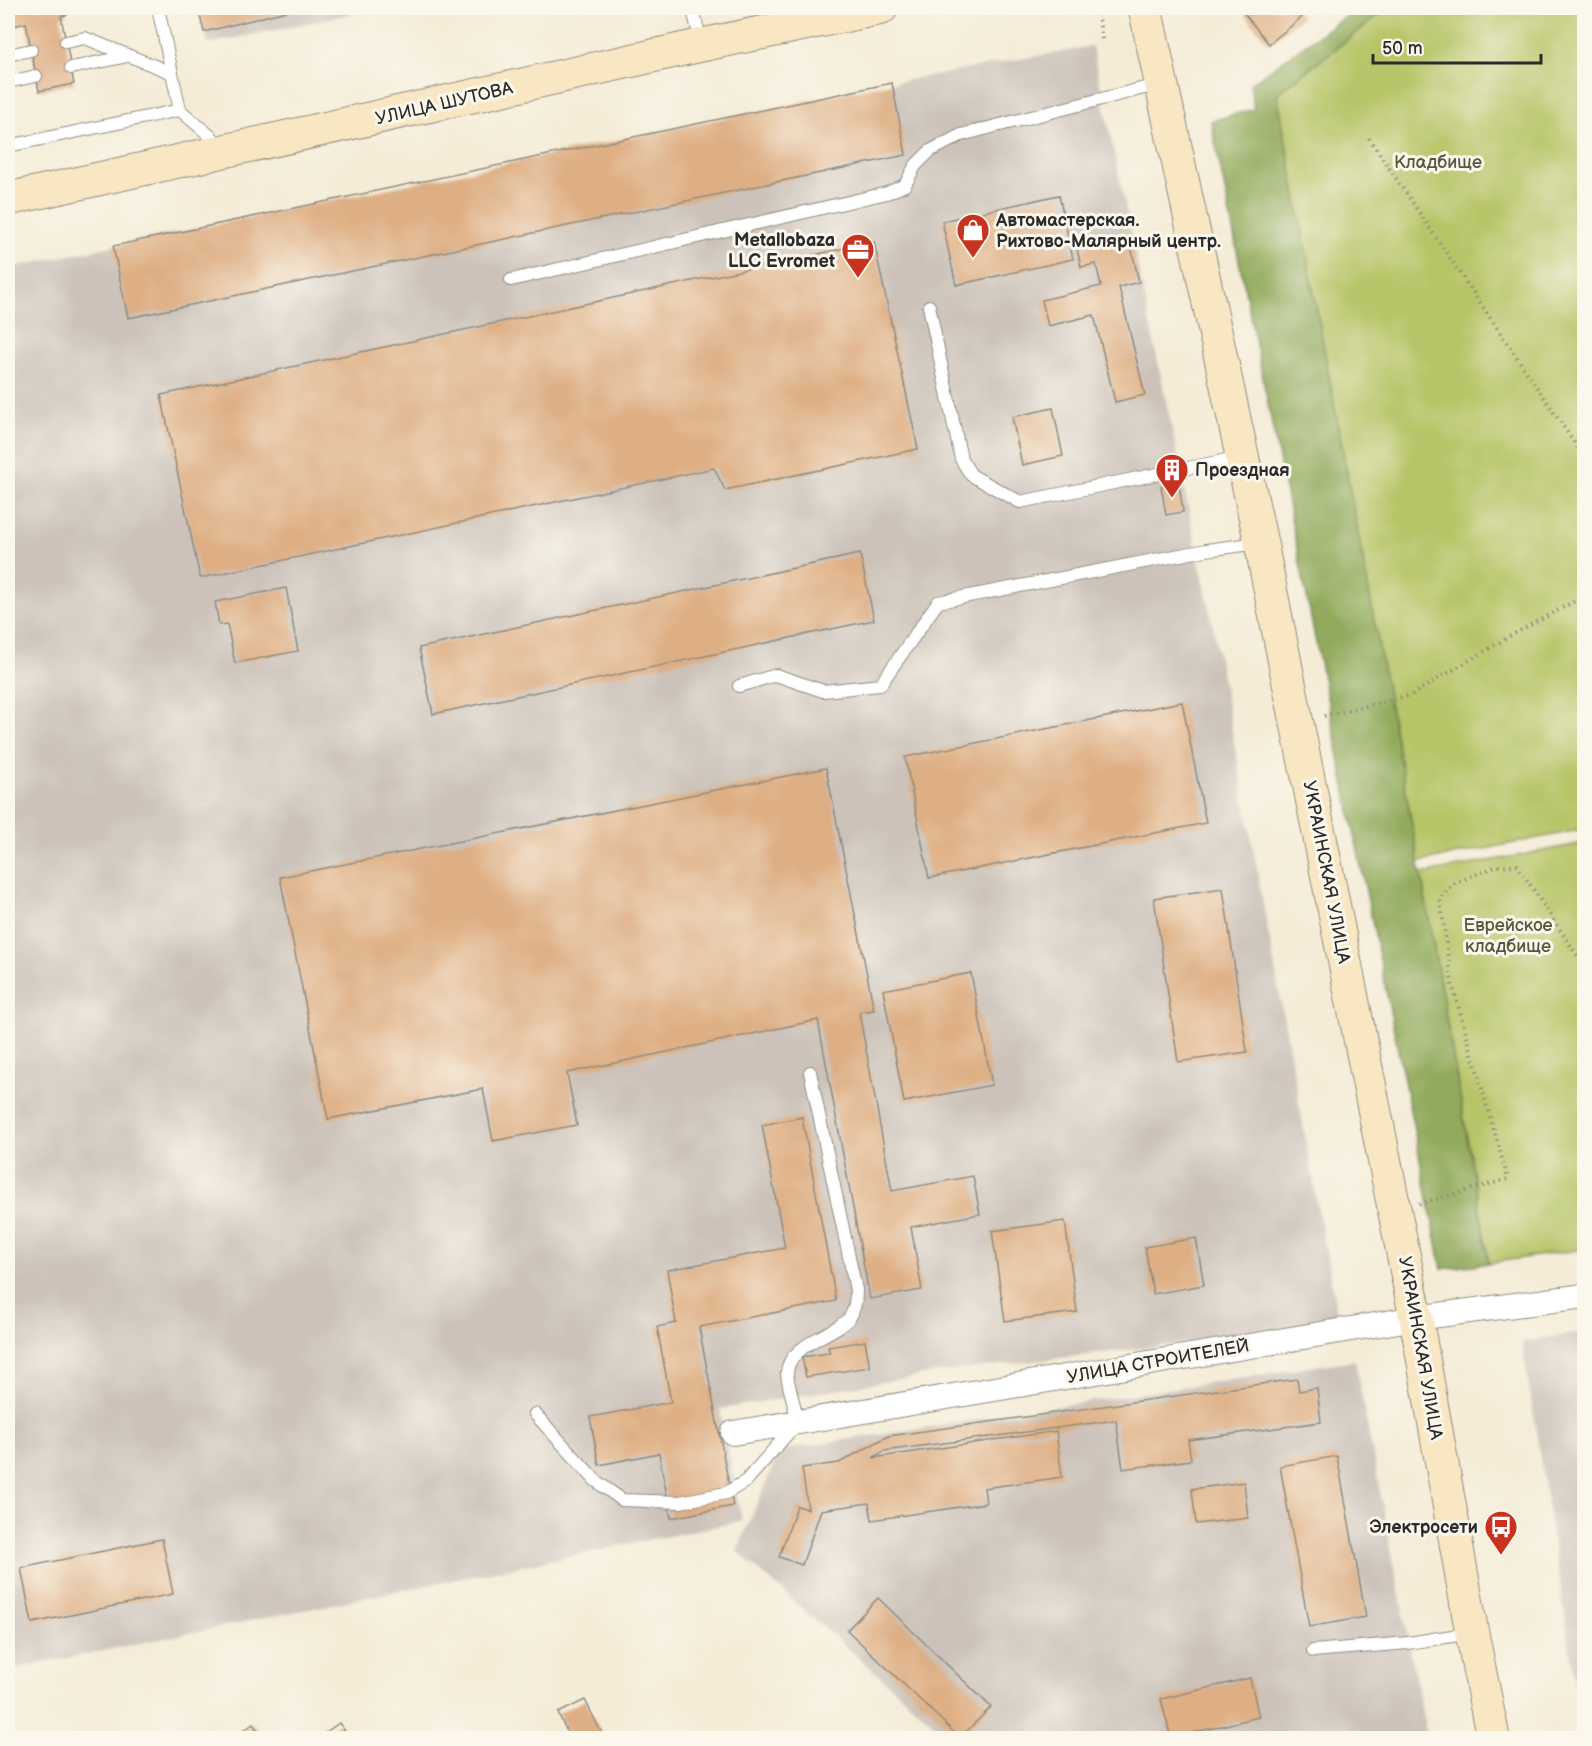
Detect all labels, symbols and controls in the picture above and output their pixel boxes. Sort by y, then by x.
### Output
scale bar [1373,27,1541,65]
text: 50 m [1382,38,1423,59]
street label: УЛИЦА ШУТОВА [373,77,515,129]
park label: Кладбище [1394,152,1482,173]
place label: Автомастерская. Рихтово-Малярный центр. [995,210,1221,252]
shop icon: Автомастерская. Рихтово-Малярный центр. [955,212,991,259]
place label: Metallobaza LLC Evromet [728,230,835,272]
office icon: Metallobaza LLC Evromet [840,232,876,279]
building icon: Проездная [1154,452,1190,499]
place label: Проездная [1195,460,1290,481]
street label: УКРАИНСКАЯ УЛИЦА [1298,779,1355,965]
park label: Еврейское кладбище [1463,915,1553,957]
street label: УКРАИНСКАЯ УЛИЦА [1394,1255,1447,1441]
street label: УЛИЦА СТРОИТЕЛЕЙ [1065,1335,1251,1388]
bus stop icon: Электросети [1483,1509,1519,1556]
place label: Электросети [1369,1517,1478,1538]

